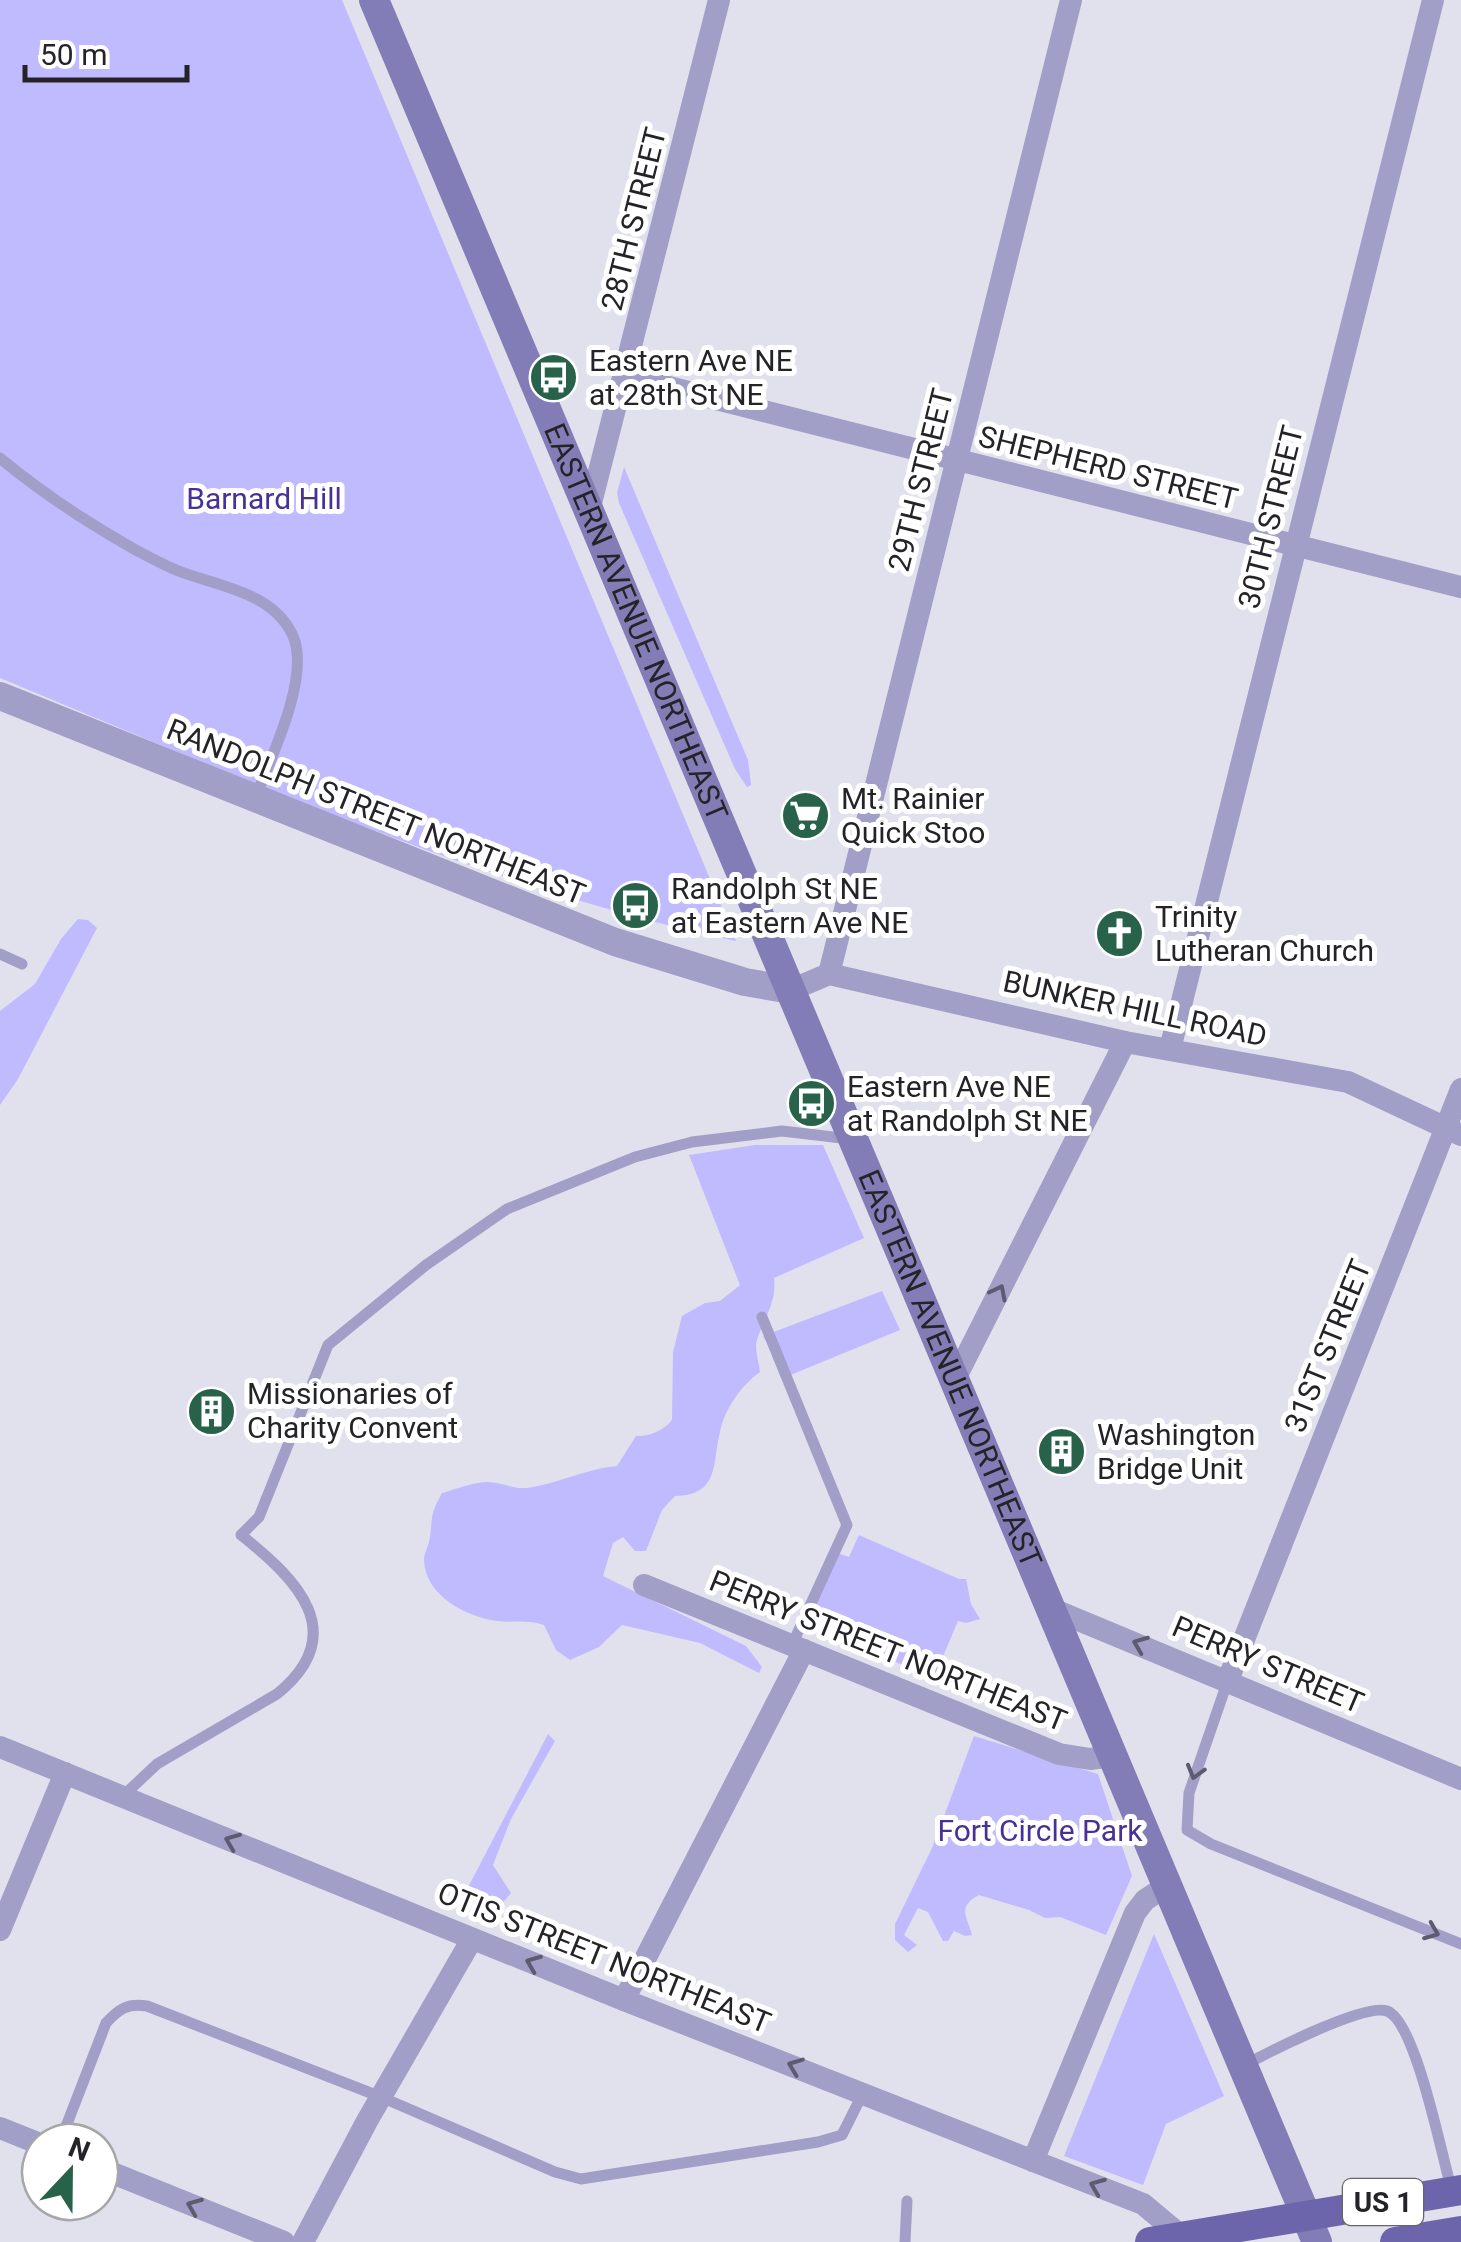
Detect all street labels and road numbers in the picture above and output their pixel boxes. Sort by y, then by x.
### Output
street label: 28TH STREET [594,124,673,314]
street label: 29TH STREET [881,385,960,575]
street label: EASTERN AVENUE NORTHEAST [537,418,735,826]
street label: SHEPHERD STREET [975,418,1241,517]
street label: 30TH STREET [1231,422,1310,612]
street label: RANDOLPH STREET NORTHEAST [162,711,591,912]
street label: BUNKER HILL ROAD [1000,963,1270,1054]
street label: EASTERN AVENUE NORTHEAST [851,1165,1049,1573]
street label: 31ST STREET [1277,1254,1378,1437]
street label: PERRY STREET NORTHEAST [705,1563,1072,1738]
street label: PERRY STREET [1167,1609,1369,1721]
street label: OTIS STREET NORTHEAST [433,1875,776,2040]
road number: US 1 [1343,2179,1423,2225]

